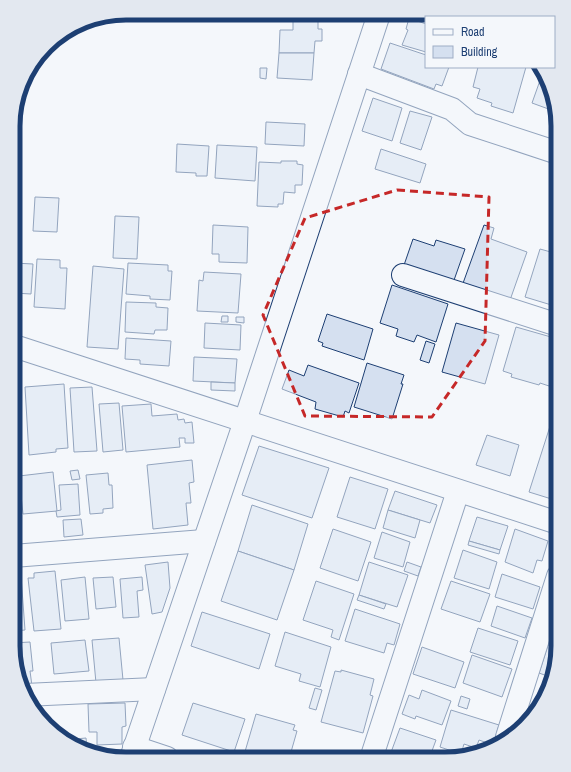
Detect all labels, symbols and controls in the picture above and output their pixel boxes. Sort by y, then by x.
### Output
legend [425,16,555,68]
text: Road [461,24,485,40]
text: Building [461,44,498,60]

